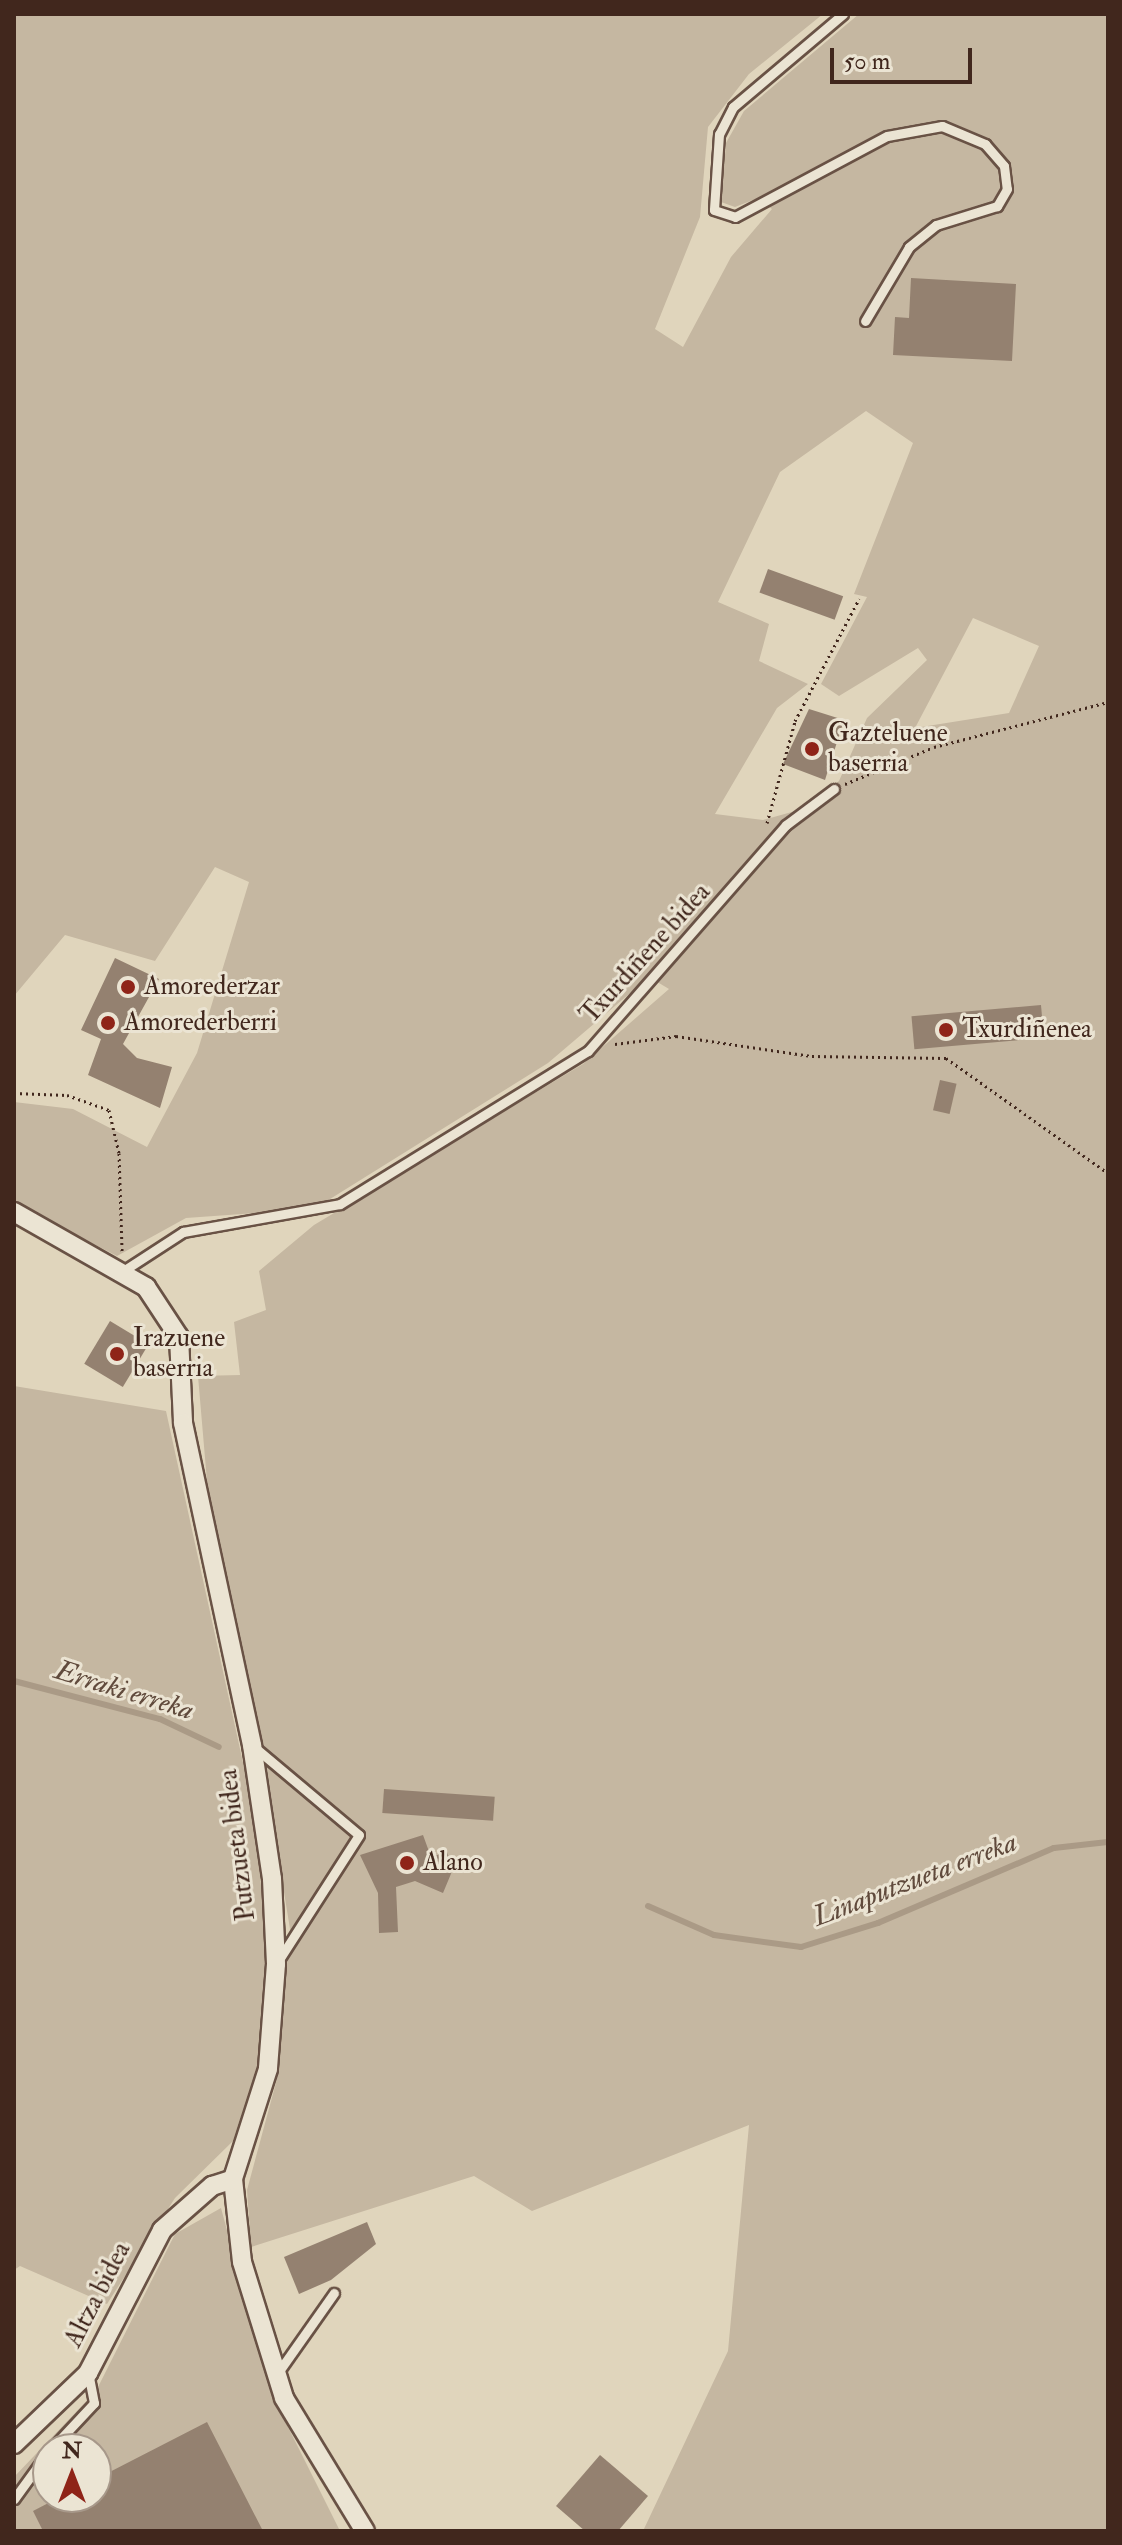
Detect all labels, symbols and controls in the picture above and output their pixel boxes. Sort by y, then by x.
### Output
scale bar [834,32,976,82]
text: 50 m [844,46,890,77]
place label: Gazteluene baserria [828,718,948,780]
marker: Gazteluene baserria [803,740,821,758]
street label: Txurdiñene bidea [575,877,717,1031]
place label: Amorederzar [144,971,280,1003]
marker: Amorederzar [119,978,137,996]
place label: Amorederberri [124,1007,277,1039]
marker: Amorederberri [99,1014,117,1032]
place label: Txurdiñenea [962,1014,1092,1046]
marker: Txurdiñenea [937,1021,955,1039]
place label: Irazuene baserria [133,1323,225,1384]
marker: Irazuene baserria [108,1345,126,1363]
water label: Erraki erreka [51,1654,197,1728]
street label: Putzueta bidea [213,1768,263,1922]
water label: Linaputzueta erreka [808,1826,1022,1934]
place label: Alano [423,1847,483,1879]
marker: Alano [398,1854,416,1872]
street label: Altza bidea [58,2237,138,2353]
north arrow [32,2433,112,2513]
text: N [62,2437,82,2465]

